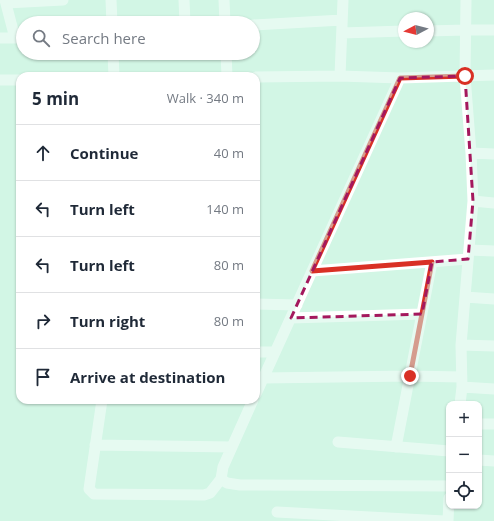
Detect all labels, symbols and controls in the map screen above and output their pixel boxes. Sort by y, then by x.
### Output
north arrow [398,12,434,48]
search box [16,16,260,60]
icon: search [30,27,52,49]
text: Search here [62,28,146,48]
route start [456,67,474,85]
text: 5 min [32,87,79,110]
text: Walk · 340 m [167,89,244,107]
icon: ahead [32,142,54,164]
text: Continue [70,143,138,163]
text: 40 m [214,144,244,162]
icon: left [32,198,54,220]
text: Turn left [70,199,135,219]
text: 140 m [206,200,244,218]
icon: left [32,254,54,276]
text: Turn left [70,255,135,275]
text: 80 m [214,256,244,274]
icon: right [32,310,54,332]
text: Turn right [70,311,145,331]
text: 80 m [214,312,244,330]
icon: arrive [32,366,54,388]
text: Arrive at destination [70,367,225,387]
route end [401,367,419,385]
map controls [446,401,482,509]
button: + [446,401,482,437]
button: − [446,437,482,473]
button: locate [446,473,482,509]

